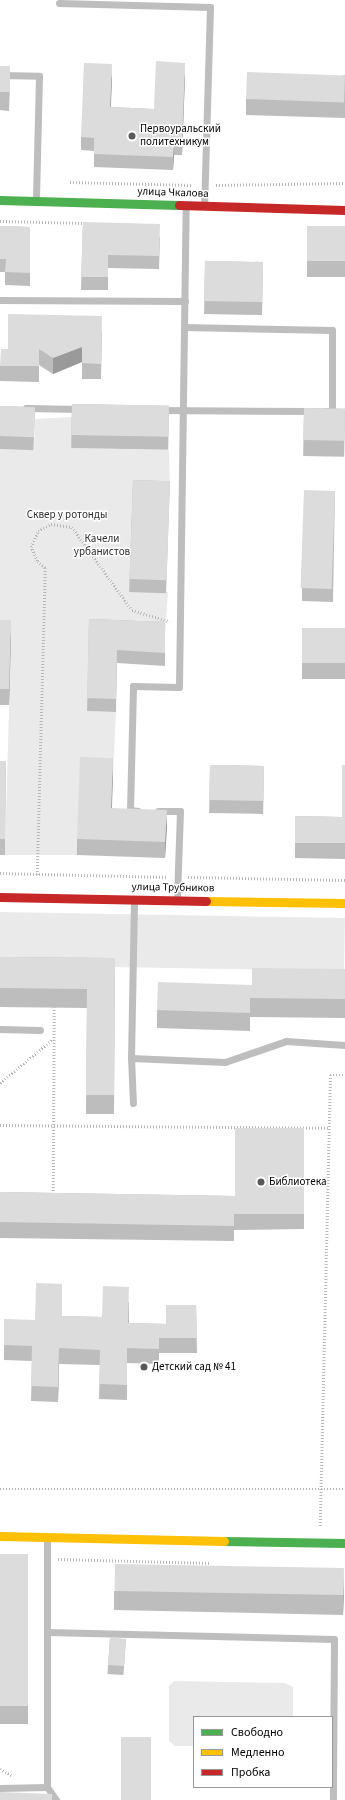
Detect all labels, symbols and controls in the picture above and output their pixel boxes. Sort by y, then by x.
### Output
place label: Первоуральский политехникум [140,123,221,149]
marker: Первоуральский политехникум [127,131,137,141]
street label: улица Чкалова [137,185,209,201]
park label: Сквер у ротонды [27,508,107,522]
park label: Качели урбанистов [74,533,130,559]
street label: улица Трубников [131,881,215,895]
place label: Библиотека [269,1175,327,1189]
marker: Библиотека [256,1177,266,1187]
place label: Детский сад № 41 [152,1360,236,1374]
marker: Детский сад № 41 [139,1362,149,1372]
legend [193,1716,333,1788]
text: Свободно [231,1724,283,1741]
text: Медленно [231,1744,285,1761]
text: Пробка [231,1764,270,1781]

